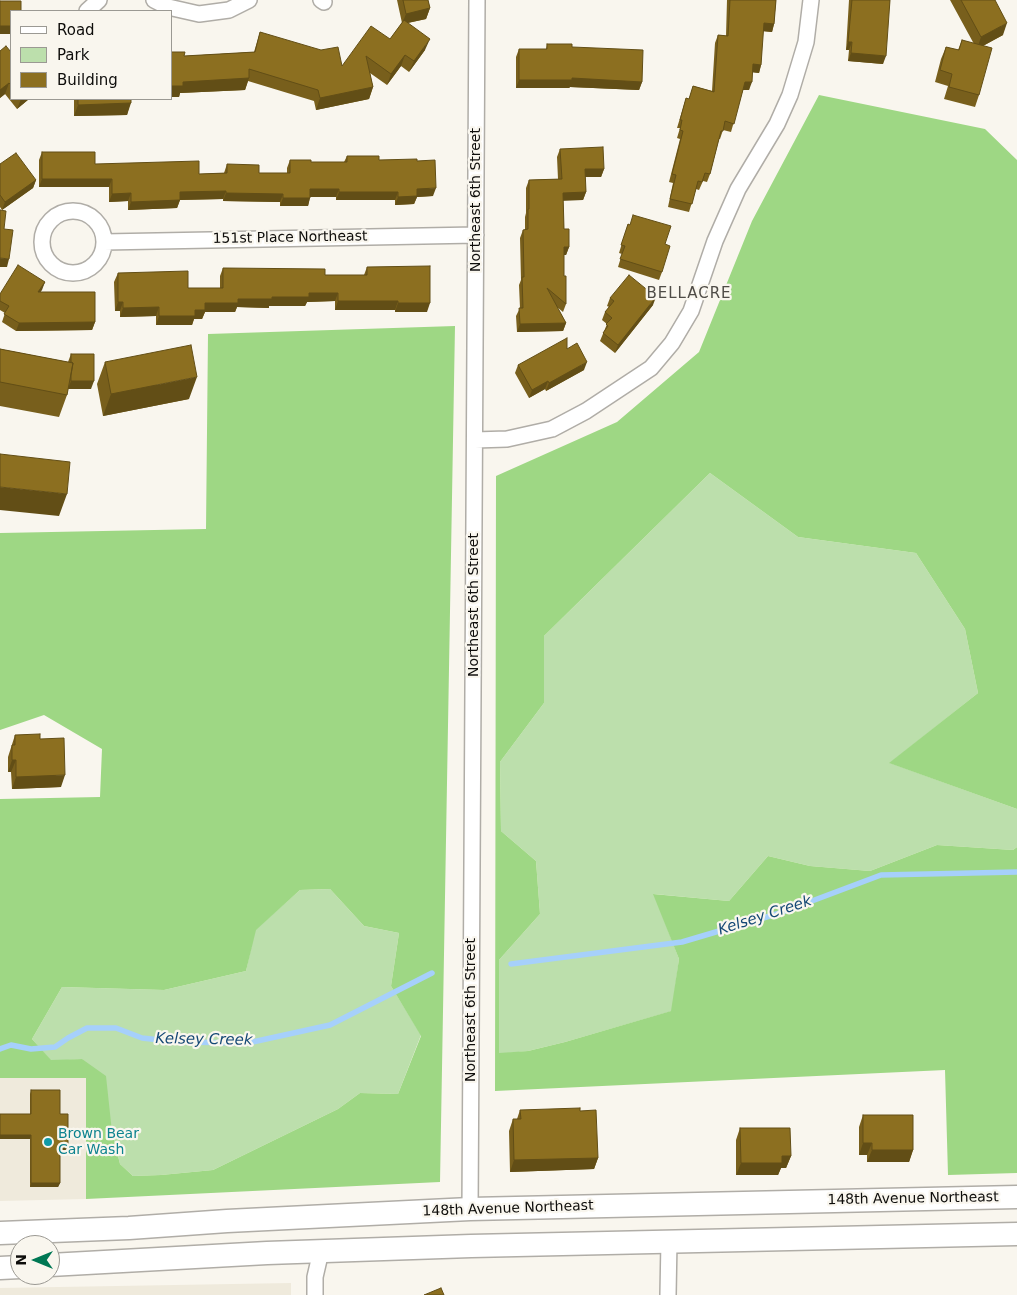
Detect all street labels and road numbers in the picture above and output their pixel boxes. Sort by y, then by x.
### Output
street label: Northeast 6th Street [468,128,484,272]
street label: 151st Place Northeast [212,228,368,248]
street label: Northeast 6th Street [466,533,482,677]
street label: Northeast 6th Street [463,938,479,1082]
street label: 148th Avenue Northeast [827,1189,999,1209]
street label: 148th Avenue Northeast [422,1198,594,1220]

